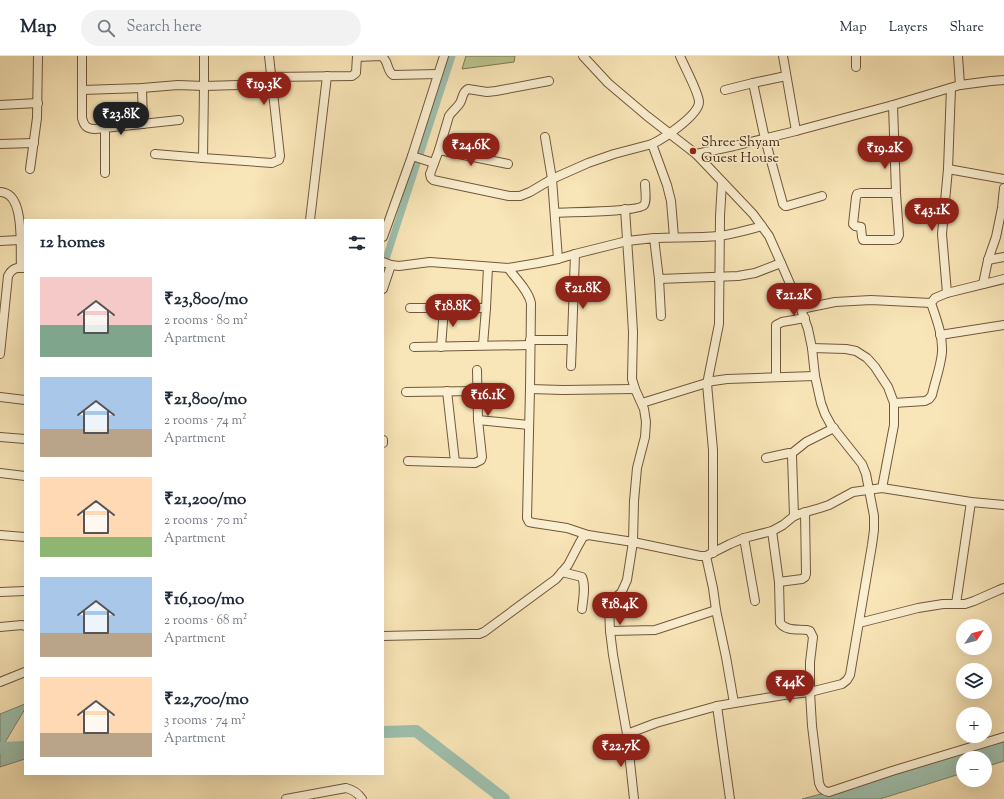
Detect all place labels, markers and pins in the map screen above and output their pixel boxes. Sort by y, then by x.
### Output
pin: ₹19.3K [231,72,297,106]
pin: ₹23.8K [88,102,154,136]
pin: ₹24.6K [438,133,504,167]
place label: Shree Shyam Guest House [701,133,781,169]
pin: ₹19.2K [852,136,918,170]
marker: Shree Shyam Guest House [688,146,698,156]
pin: ₹43.1K [899,198,965,232]
pin: ₹21.8K [550,276,616,310]
pin: ₹21.2K [761,283,827,317]
pin: ₹18.8K [420,294,486,328]
pin: ₹16.1K [455,383,521,417]
pin: ₹18.4K [587,592,653,626]
pin: ₹44K [766,670,814,704]
pin: ₹22.7K [588,734,654,768]

